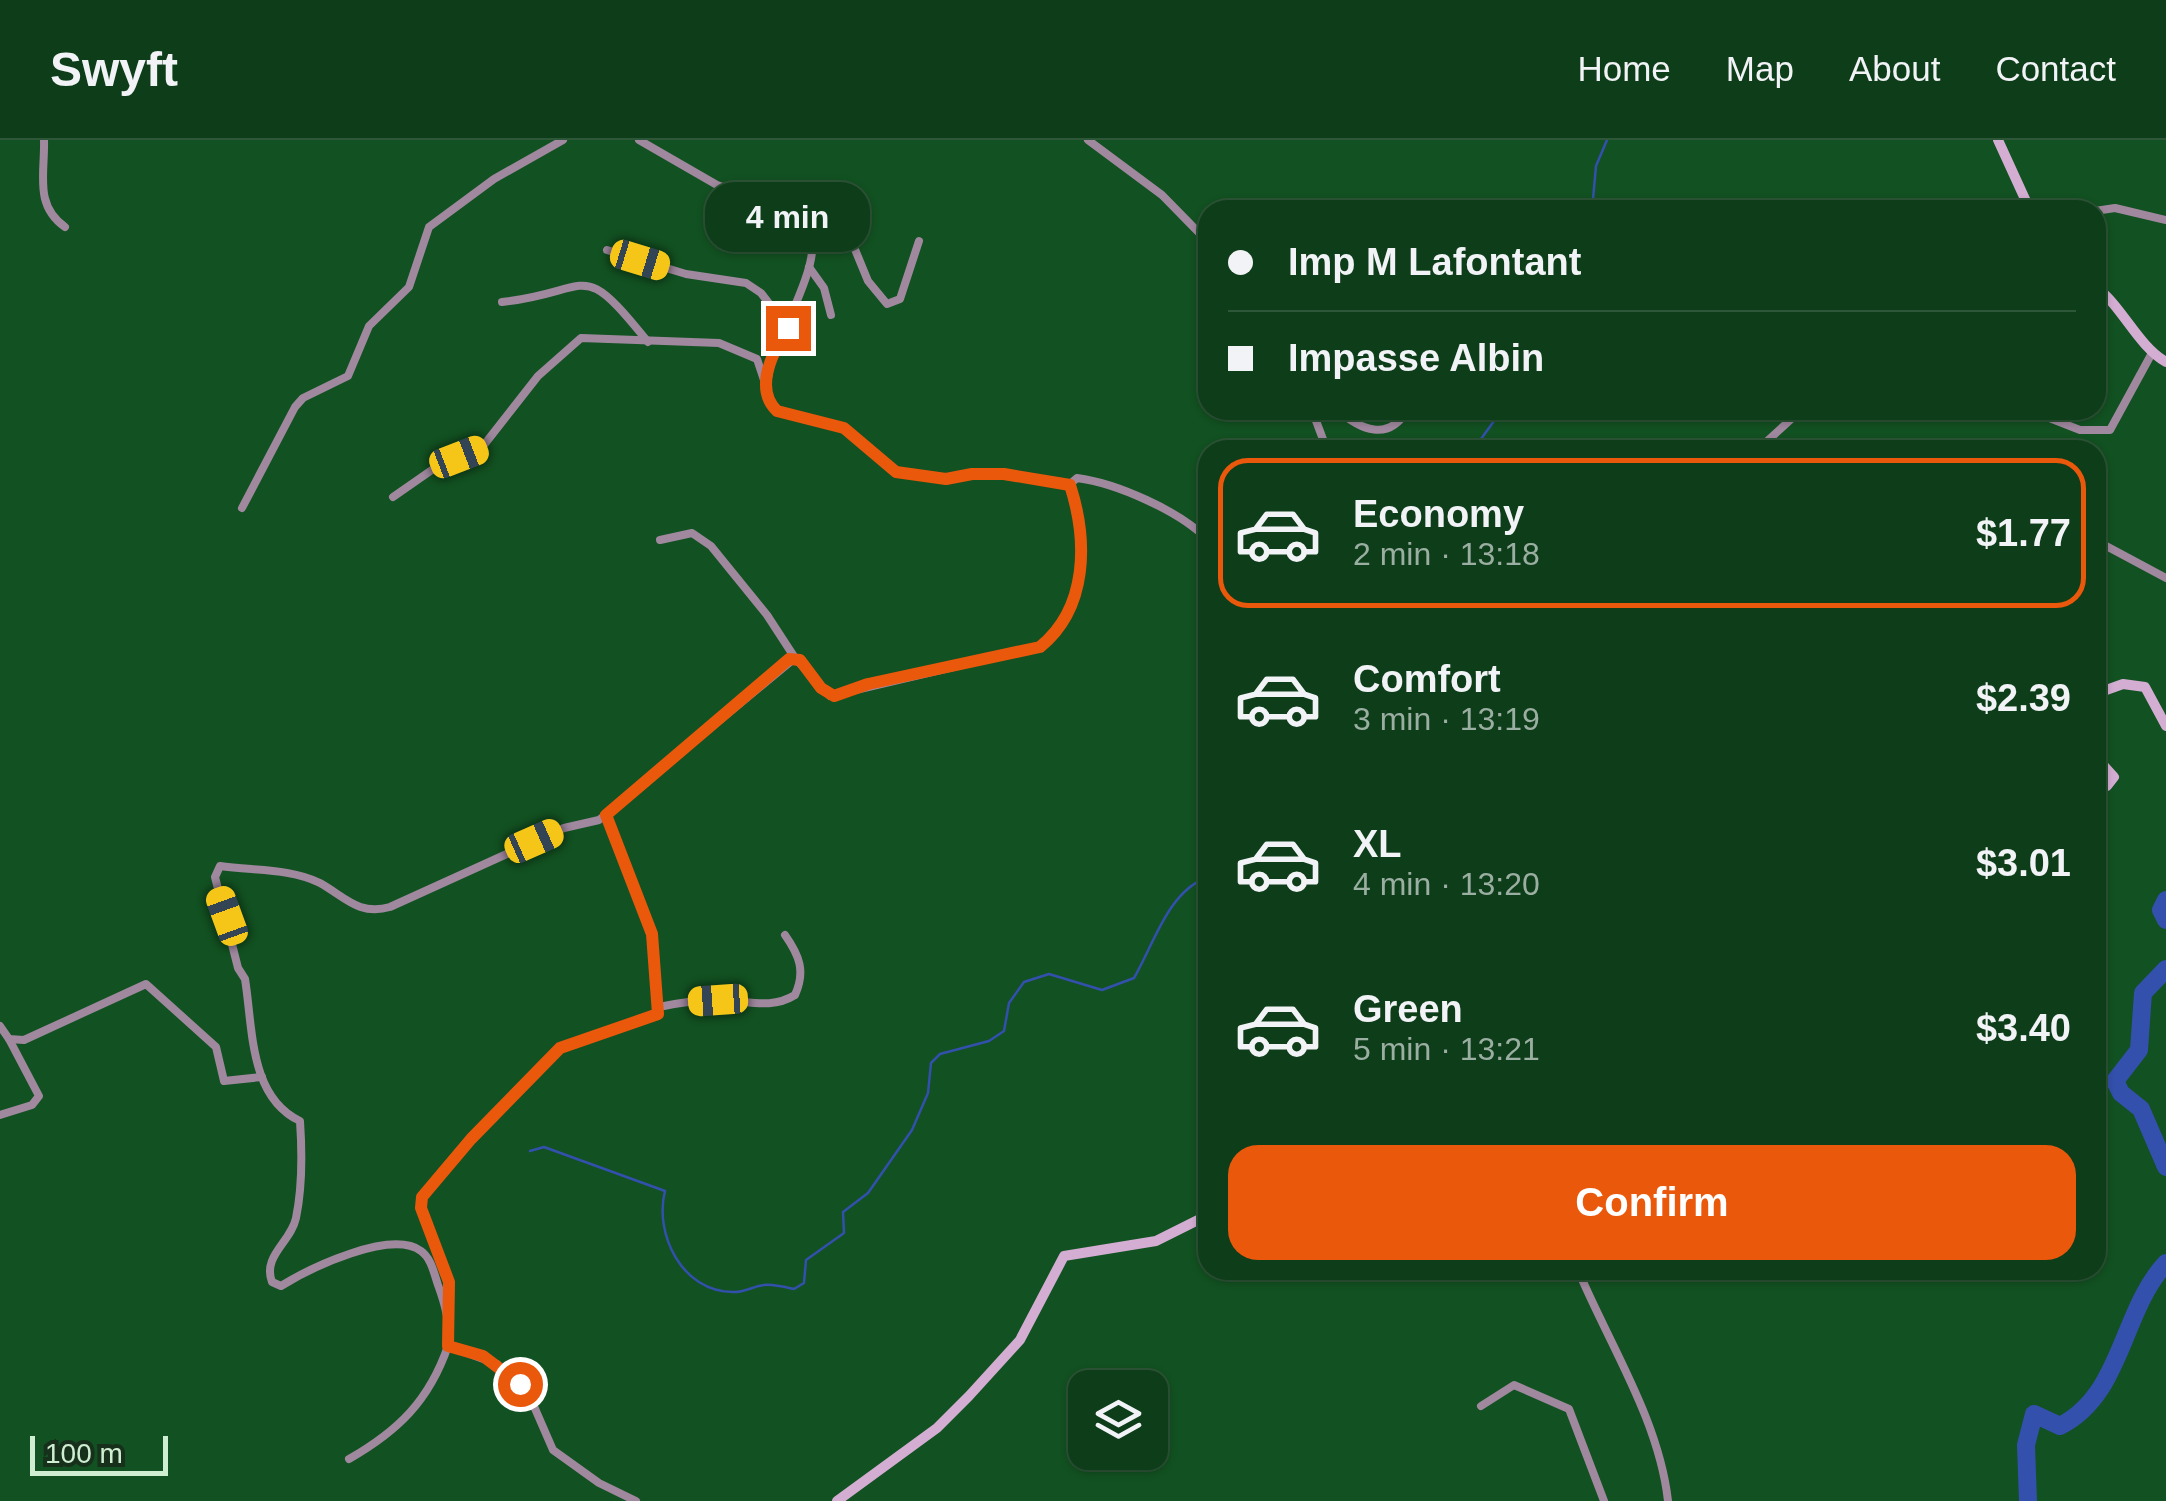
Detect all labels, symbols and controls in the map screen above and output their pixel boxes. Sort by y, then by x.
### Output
text: Swyft [50,43,178,96]
text: Home [1577,49,1671,88]
text: Map [1726,49,1794,88]
text: About [1849,49,1940,88]
text: Contact [1995,49,2116,88]
callout: 4 min [706,183,870,253]
text: 4 min [746,199,829,235]
car [607,237,673,283]
text: Imp M Lafontant [1288,241,1581,283]
route end [766,306,811,351]
text: Impasse Albin [1288,337,1544,379]
car [426,432,492,482]
icon: car [1233,488,1323,578]
text: Economy [1353,493,1524,535]
text: $1.77 [1976,512,2071,554]
text: 2 min · 13:18 [1353,536,1540,572]
icon: car [1233,653,1323,743]
text: Comfort [1353,658,1501,700]
text: $2.39 [1976,677,2071,719]
text: 3 min · 13:19 [1353,701,1540,737]
car [500,815,568,867]
icon: car [1233,818,1323,908]
text: XL [1353,823,1402,865]
text: $3.01 [1976,842,2071,884]
text: 4 min · 13:20 [1353,866,1540,902]
car [203,883,251,949]
car [687,983,749,1017]
icon: car [1233,983,1323,1073]
text: Green [1353,988,1463,1030]
text: $3.40 [1976,1007,2071,1049]
text: 5 min · 13:21 [1353,1031,1540,1067]
button: Confirm [1228,1145,2076,1260]
route start [498,1362,543,1407]
map controls [1068,1370,1168,1470]
button: layers [1068,1370,1168,1470]
scale bar [30,1431,168,1476]
text: 100 m [45,1438,123,1469]

